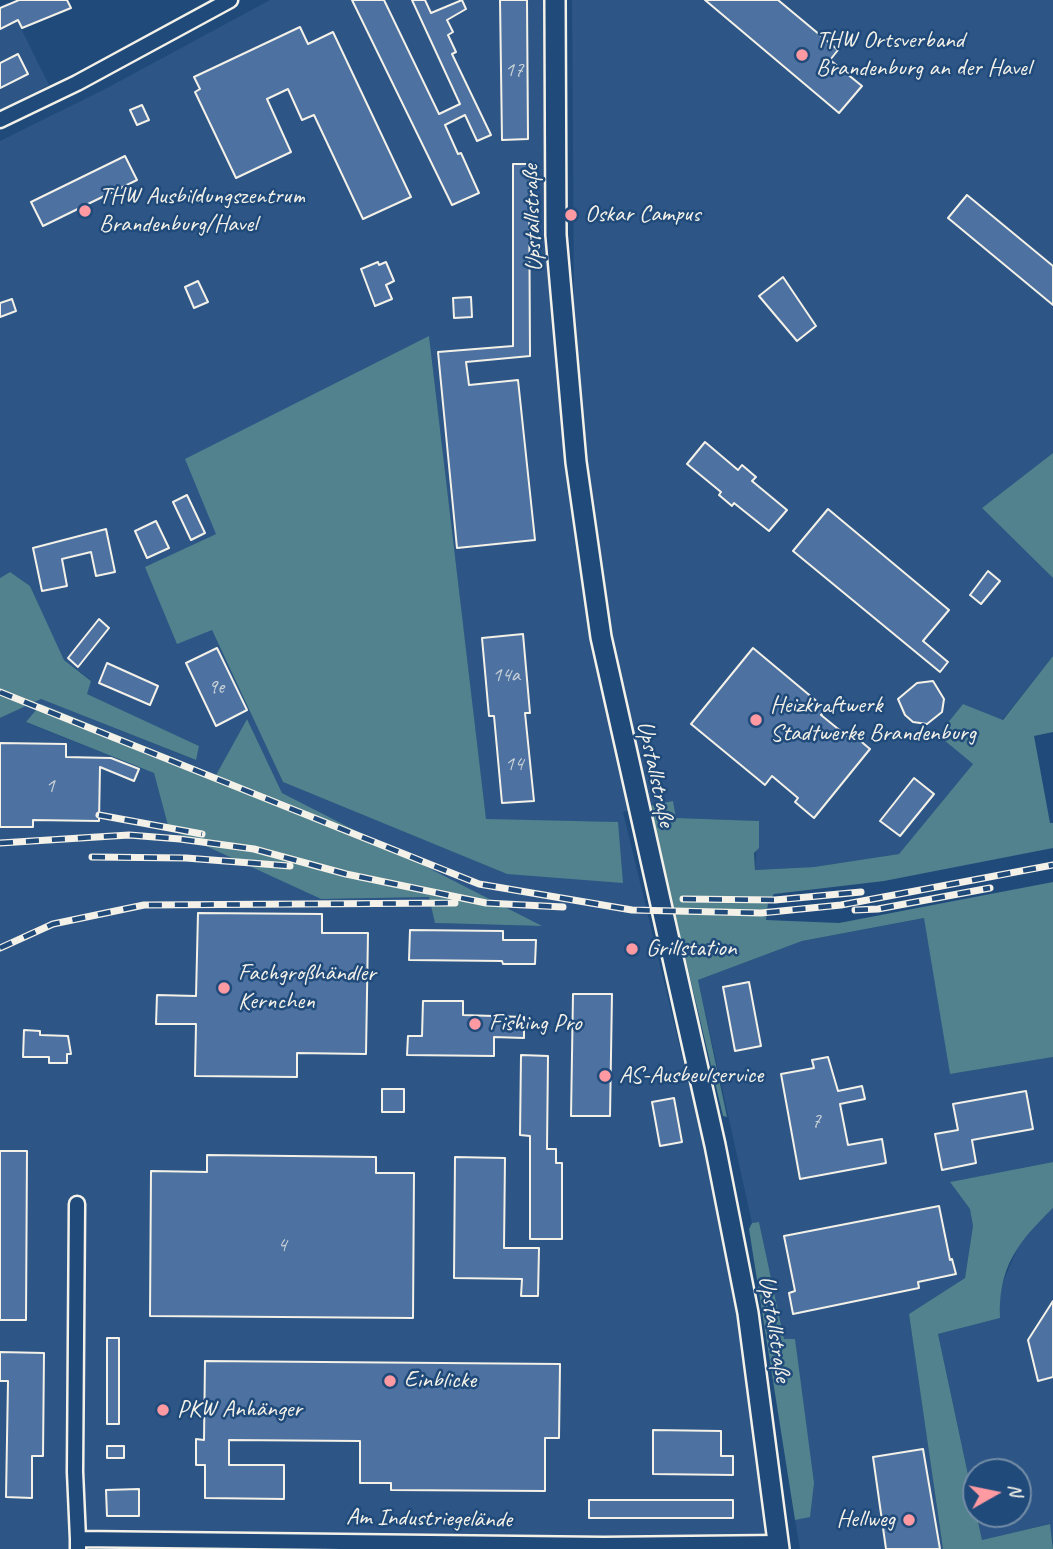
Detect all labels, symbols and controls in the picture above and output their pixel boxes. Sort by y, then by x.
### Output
place label: THW Ortsverband Brandenburg an der Havel [816,27,1031,83]
marker: THW Ortsverband Brandenburg an der Havel [794,47,810,63]
house number: 17 [505,57,523,83]
street label: Upstallstraße [517,164,549,272]
place label: THW Ausbildungszentrum Brandenburg/Havel [99,183,305,239]
place label: Oskar Campus [585,201,700,229]
marker: THW Ausbildungszentrum Brandenburg/Havel [77,203,93,219]
marker: Oskar Campus [563,207,579,223]
house number: 14a [492,662,520,688]
house number: 9e [208,674,224,700]
place label: Heizkraftwerk Stadtwerke Brandenburg [770,692,976,748]
marker: Heizkraftwerk Stadtwerke Brandenburg [748,712,764,728]
street label: Upstallstraße [630,719,680,829]
house number: 14 [505,751,523,777]
house number: 1 [45,773,55,799]
place label: Grillstation [646,935,737,963]
marker: Grillstation [624,941,640,957]
place label: Fachgroßhändler Kernchen [238,960,376,1016]
marker: Fachgroßhändler Kernchen [216,980,232,996]
place label: Fishing Pro [489,1010,582,1038]
marker: Fishing Pro [467,1016,483,1032]
place label: AS-Ausbeulservice [619,1062,763,1090]
marker: AS-Ausbeulservice [597,1068,613,1084]
house number: 7 [811,1108,821,1134]
house number: 4 [277,1232,287,1258]
street label: Upstallstraße [751,1274,797,1384]
place label: Einblicke [404,1367,476,1395]
marker: Einblicke [382,1373,398,1389]
place label: PKW Anhänger [177,1396,302,1424]
marker: PKW Anhänger [155,1402,171,1418]
north arrow [962,1458,1032,1528]
text: N [1003,1482,1029,1498]
street label: Am Industriegelände [346,1503,512,1535]
place label: Hellweg [837,1506,895,1534]
marker: Hellweg [901,1512,917,1528]

